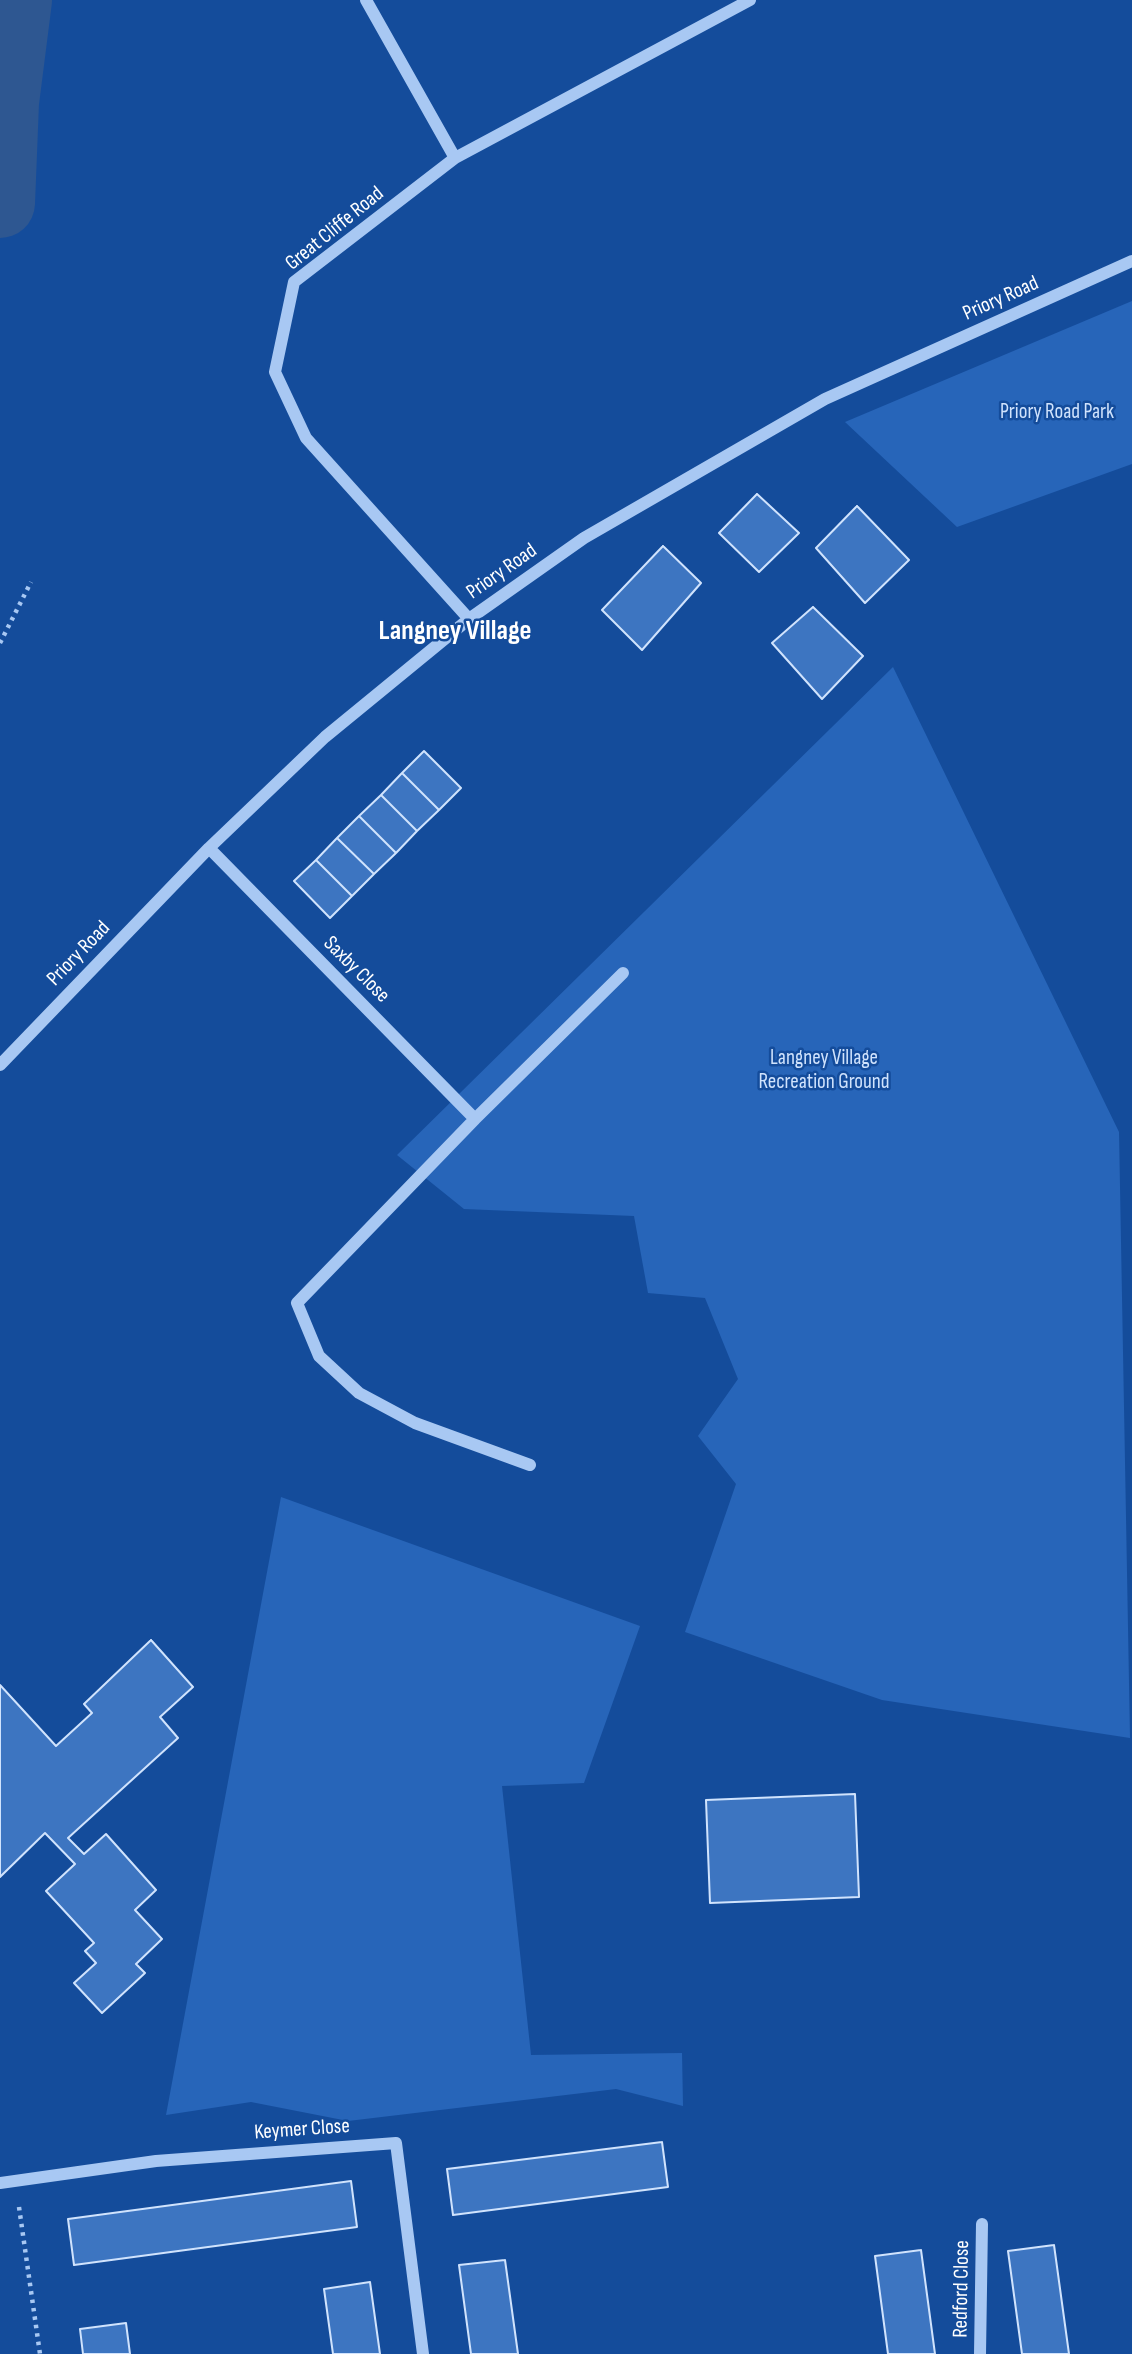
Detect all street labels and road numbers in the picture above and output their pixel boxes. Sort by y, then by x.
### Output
street label: Great Cliffe Road [281,182,389,276]
street label: Priory Road [959,271,1043,327]
street label: Priory Road [462,539,542,605]
street label: Priory Road [42,916,116,992]
street label: Saxby Close [317,931,395,1009]
street label: Keymer Close [253,2114,351,2146]
street label: Redford Close [949,2240,975,2338]

